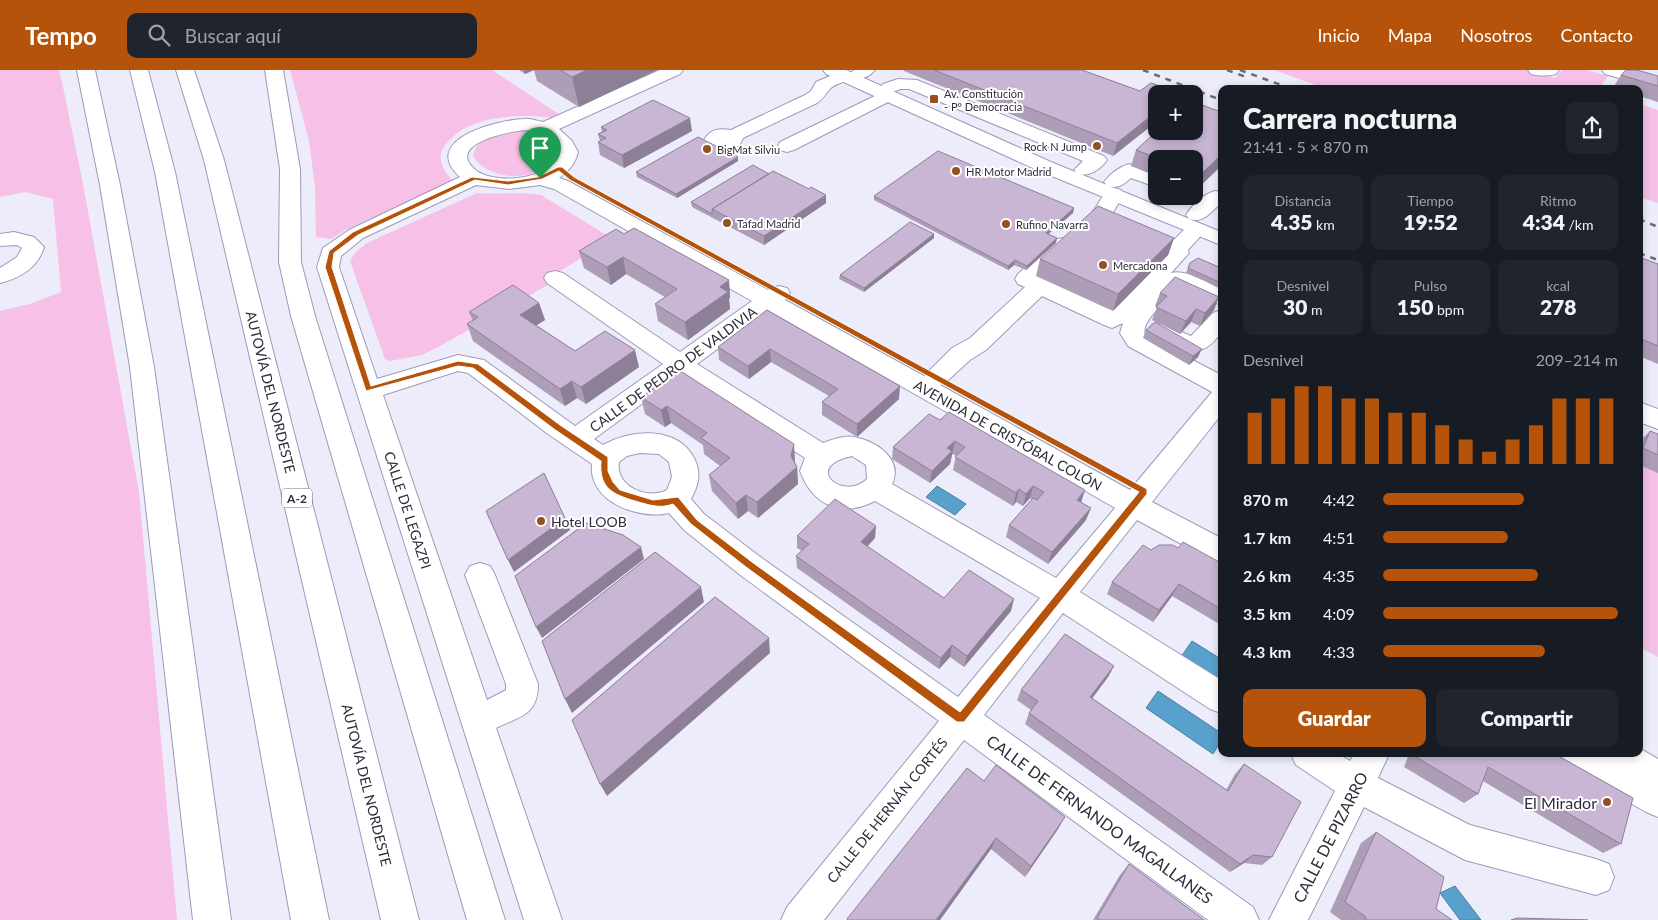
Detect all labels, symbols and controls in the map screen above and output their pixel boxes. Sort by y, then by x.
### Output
search box [127,13,477,58]
text: Tempo [25,21,97,50]
icon: search [145,21,173,49]
text: Buscar aquí [185,24,281,47]
text: Inicio [1317,24,1360,46]
text: Mapa [1388,24,1432,46]
text: Nosotros [1460,24,1532,46]
text: Contacto [1560,24,1633,46]
map controls [1148,85,1203,205]
button: + [1148,85,1203,140]
place label: Av. Constitución - Pº Democracia [944,87,1023,113]
marker: Av. Constitución - Pº Democracia [928,93,940,105]
text: Carrera nocturna [1243,101,1457,135]
button: share [1566,102,1618,154]
pin [519,127,561,178]
icon: arrive [526,134,554,162]
text: 21:41 · 5 × 870 m [1243,137,1368,156]
place label: Rock N Jump [1024,140,1087,153]
marker: Rock N Jump [1091,140,1103,152]
marker: BigMat Silviu [701,143,713,155]
place label: BigMat Silviu [717,143,780,156]
button: − [1148,150,1203,205]
marker: HR Motor Madrid [950,165,962,177]
place label: HR Motor Madrid [966,165,1052,178]
text: Distancia [1274,192,1331,209]
text: Tiempo [1407,192,1454,209]
text: Ritmo [1540,192,1576,209]
text: 4.35 [1271,209,1313,234]
text: 19:52 [1403,209,1458,234]
text: 4:34 [1523,209,1565,234]
text: km [1313,216,1335,233]
text: /km [1565,216,1593,233]
marker: Tafad Madrid [721,217,733,229]
place label: Tafad Madrid [737,217,800,230]
marker: Rufino Navarra [1000,218,1012,230]
place label: Rufino Navarra [1016,218,1088,231]
marker: Mercadona [1097,259,1109,271]
place label: Mercadona [1113,259,1167,272]
text: Desnivel [1276,277,1329,294]
text: Pulso [1414,277,1447,294]
text: kcal [1546,277,1570,294]
text: 30 [1283,294,1307,319]
text: 150 [1397,294,1433,319]
text: 278 [1540,294,1576,319]
text: m [1307,301,1323,318]
text: bpm [1433,301,1464,318]
street label: CALLE DE PEDRO DE VALDIVIA [586,302,760,435]
street label: AUTOVÍA DEL NORDESTE [243,309,299,475]
text: Desnivel [1243,350,1303,369]
text: 209–214 m [1536,350,1618,369]
street label: AVENIDA DE CRISTÓBAL COLÓN [911,376,1105,494]
street label: CALLE DE LEGAZPI [381,449,435,571]
road number: A-2 [282,488,312,508]
text: 870 m [1243,490,1288,509]
text: 4:42 [1323,490,1355,509]
place label: Hotel LOOB [551,513,627,530]
marker: Hotel LOOB [535,515,547,527]
text: 1.7 km [1243,528,1291,547]
text: 4:51 [1323,528,1355,547]
text: 2.6 km [1243,566,1291,585]
text: 4:35 [1323,566,1355,585]
text: 3.5 km [1243,604,1291,623]
text: 4:09 [1323,604,1355,623]
text: 4.3 km [1243,642,1291,661]
text: 4:33 [1323,642,1355,661]
button: Guardar [1243,689,1426,747]
button: Compartir [1436,689,1618,747]
street label: AUTOVÍA DEL NORDESTE [339,702,395,868]
street label: CALLE DE FERNANDO MAGALLANES [983,731,1217,907]
street label: CALLE DE HERNÁN CORTÉS [823,734,951,886]
street label: CALLE DE PIZARRO [1289,768,1371,906]
place label: El Mirador [1524,793,1597,812]
marker: El Mirador [1601,796,1613,808]

